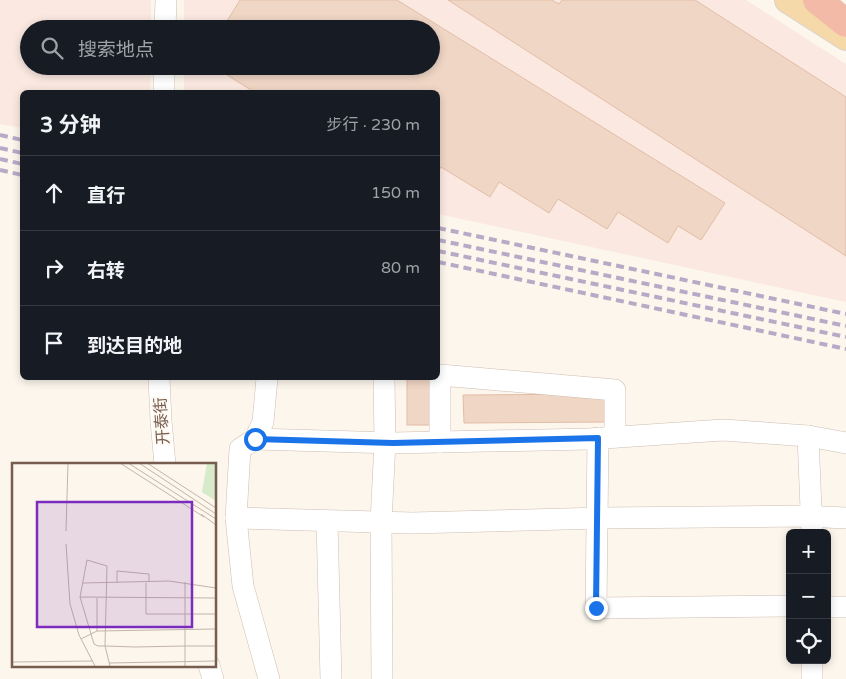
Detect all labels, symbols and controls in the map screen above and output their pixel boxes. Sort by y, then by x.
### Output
search box [20,20,440,75]
icon: search [38,34,66,62]
text: 搜索地点 [78,39,154,61]
text: 3 分钟 [40,113,101,138]
text: 步行 · 230 m [327,115,420,135]
icon: ahead [40,179,68,207]
text: 150 m [371,183,420,203]
text: 直行 [87,185,125,207]
icon: right [40,254,68,282]
text: 80 m [381,258,420,278]
text: 右转 [87,260,125,282]
icon: arrive [40,329,68,357]
text: 到达目的地 [87,335,182,357]
street label: 开泰街 [150,396,174,446]
route start [244,428,267,451]
inset map [12,463,216,666]
map controls [786,529,831,664]
button: + [786,529,831,574]
button: − [786,574,831,619]
route end [585,597,608,620]
button: locate [786,619,831,664]

